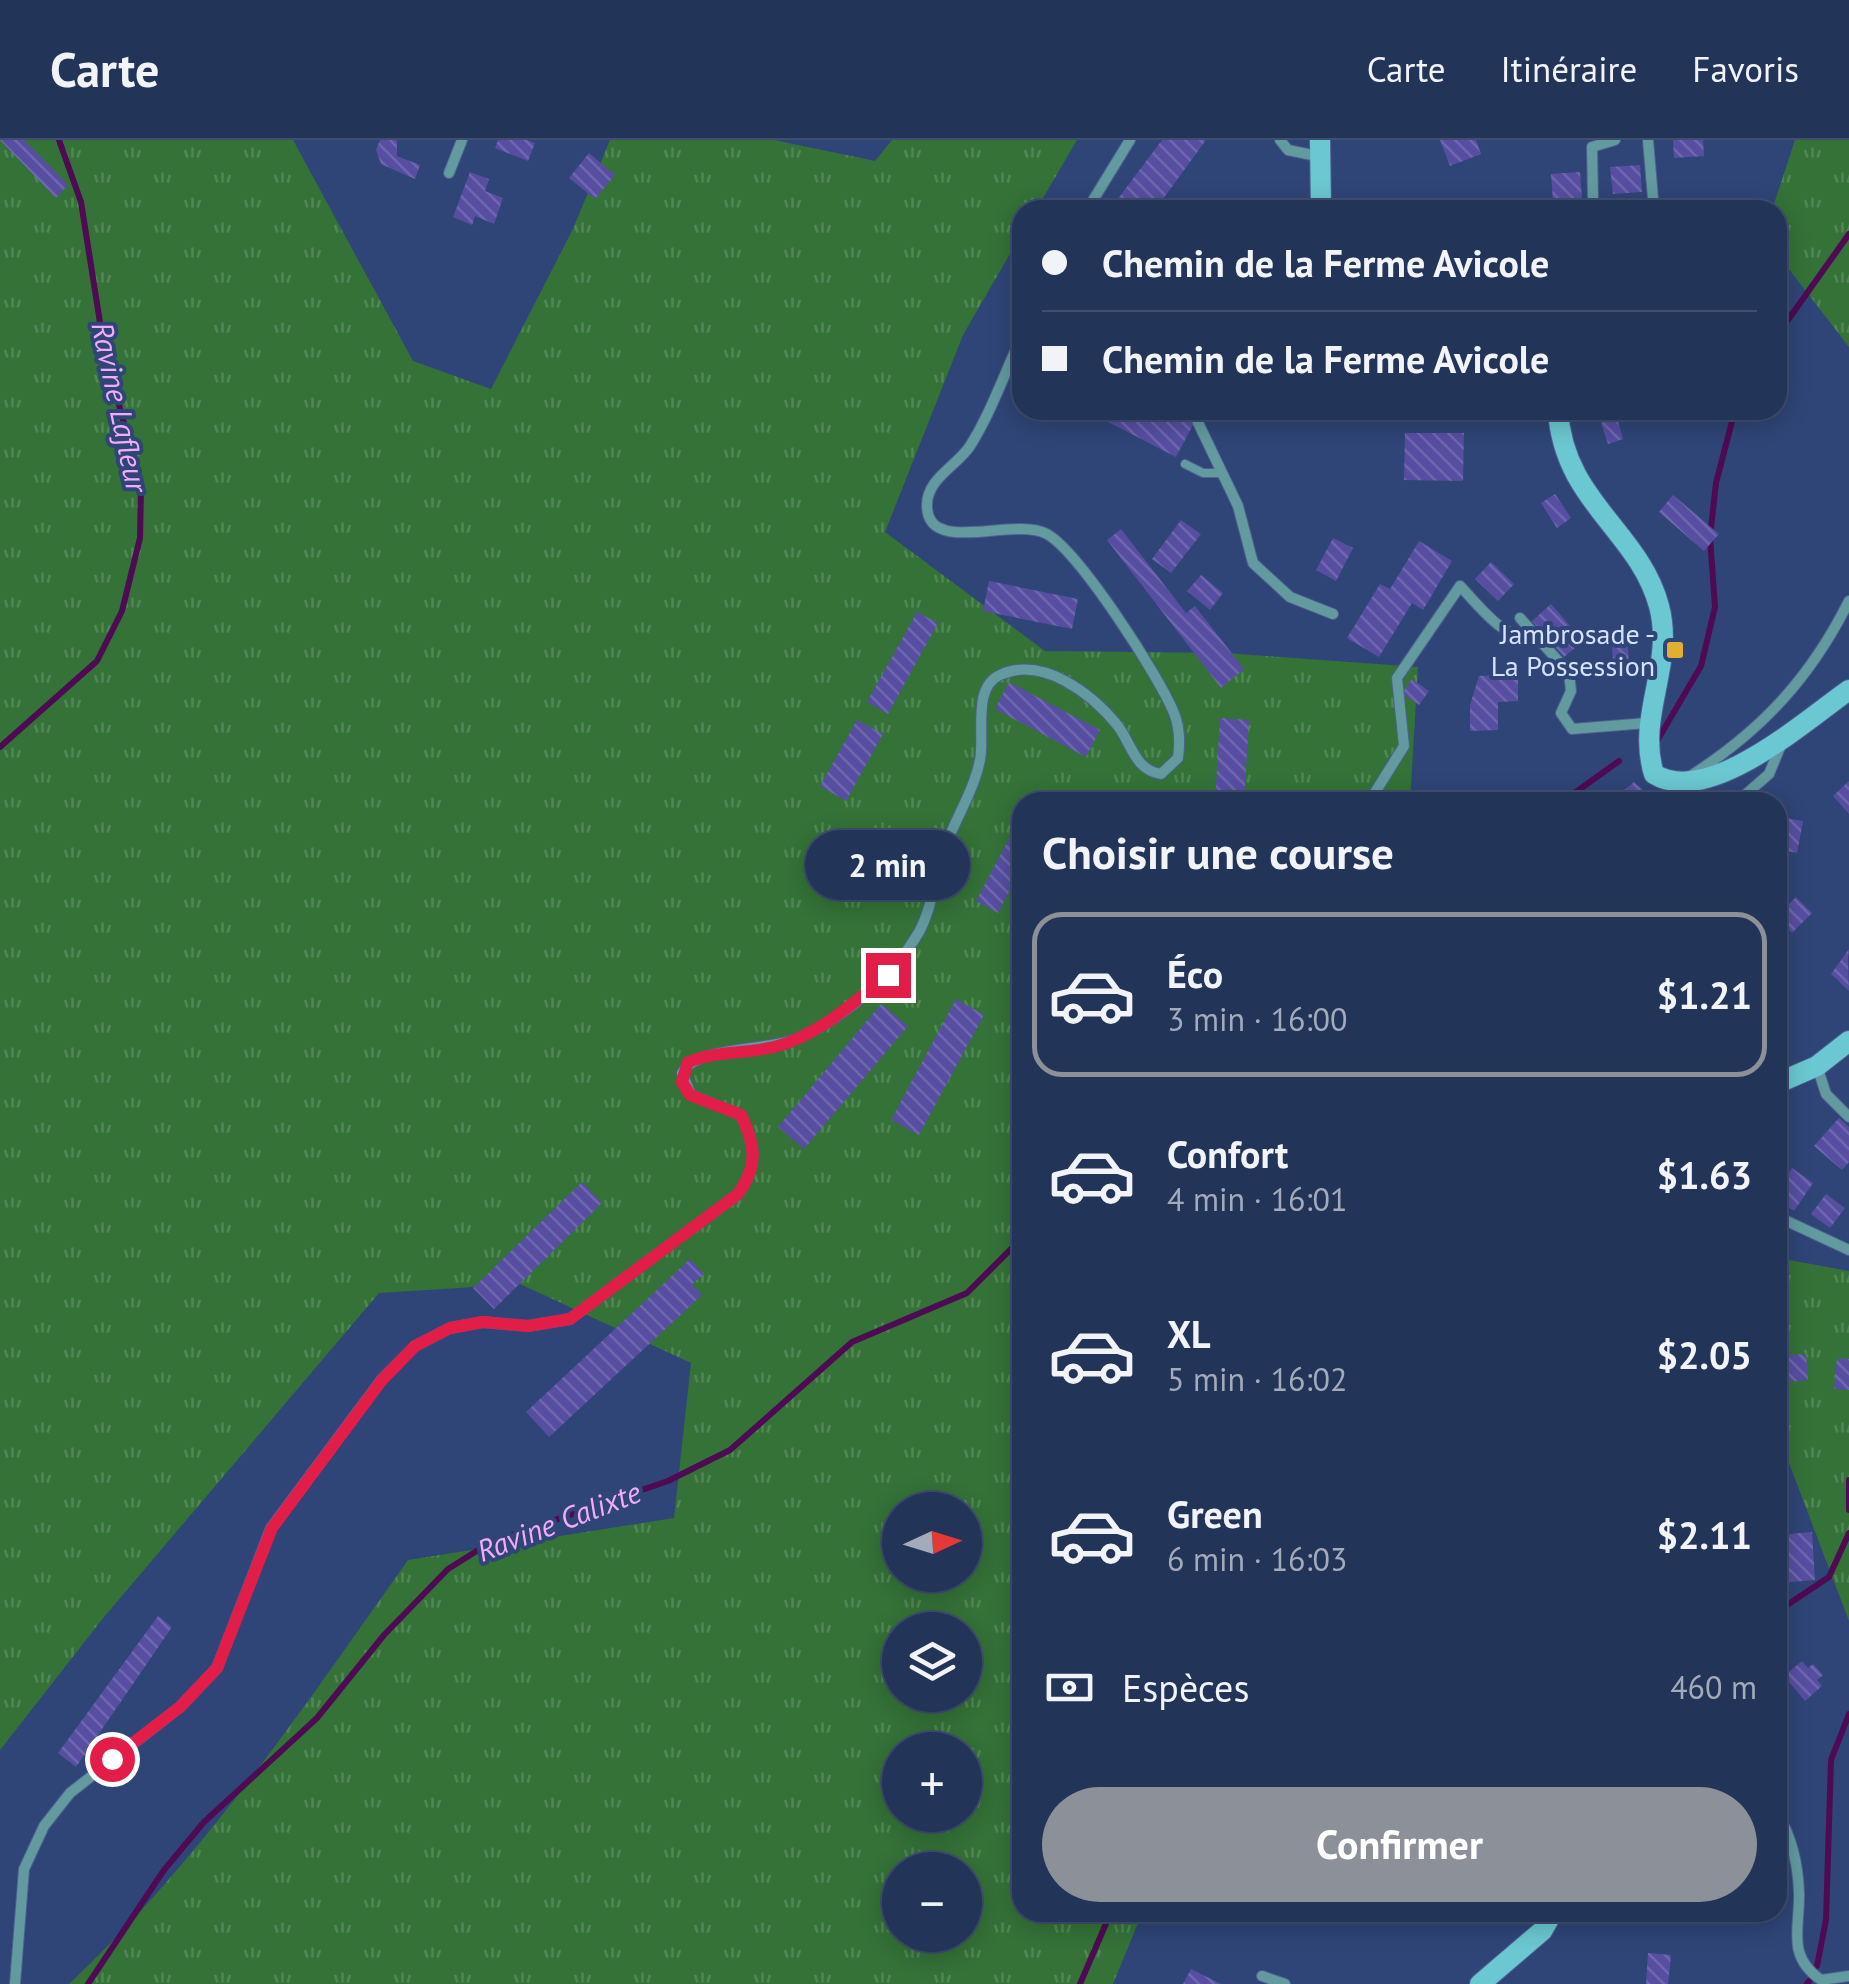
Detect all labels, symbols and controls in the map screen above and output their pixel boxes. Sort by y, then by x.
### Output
text: Carte [50,38,159,100]
text: Carte [1367,46,1446,92]
text: Itinéraire [1501,46,1637,92]
text: Favoris [1692,46,1799,92]
text: Chemin de la Ferme Avicole [1102,238,1549,287]
water label: Ravine Lafleur [83,318,158,497]
text: Chemin de la Ferme Avicole [1102,334,1549,383]
place label: Jambrosade - La Possession [1491,615,1655,684]
marker: Jambrosade - La Possession [1664,639,1686,661]
text: Choisir une course [1042,823,1394,881]
callout: 2 min [806,830,970,900]
text: 2 min [848,844,927,886]
text: Éco [1167,949,1223,998]
icon: car [1047,950,1137,1040]
route end [866,953,911,998]
text: $1.21 [1656,970,1752,1019]
text: 3 min · 16:00 [1167,998,1347,1040]
text: Confort [1167,1129,1288,1178]
icon: car [1047,1130,1137,1220]
text: $1.63 [1656,1150,1752,1199]
text: 4 min · 16:01 [1167,1178,1347,1220]
text: XL [1167,1309,1211,1358]
icon: car [1047,1310,1137,1400]
text: $2.05 [1656,1330,1752,1379]
text: 5 min · 16:02 [1167,1358,1347,1400]
water label: Ravine Calixte [471,1471,646,1570]
text: Green [1167,1489,1263,1538]
icon: car [1047,1490,1137,1580]
north arrow [882,1492,982,1592]
map controls [882,1492,982,1952]
text: $2.11 [1656,1510,1752,1559]
text: 6 min · 16:03 [1167,1538,1347,1580]
button: layers [882,1612,982,1712]
icon: cash [1042,1660,1097,1715]
text: Espèces [1122,1663,1249,1712]
text: 460 m [1670,1666,1757,1708]
button: + [882,1732,982,1832]
route start [90,1737,135,1782]
button: Confirmer [1042,1787,1757,1902]
button: − [882,1852,982,1952]

